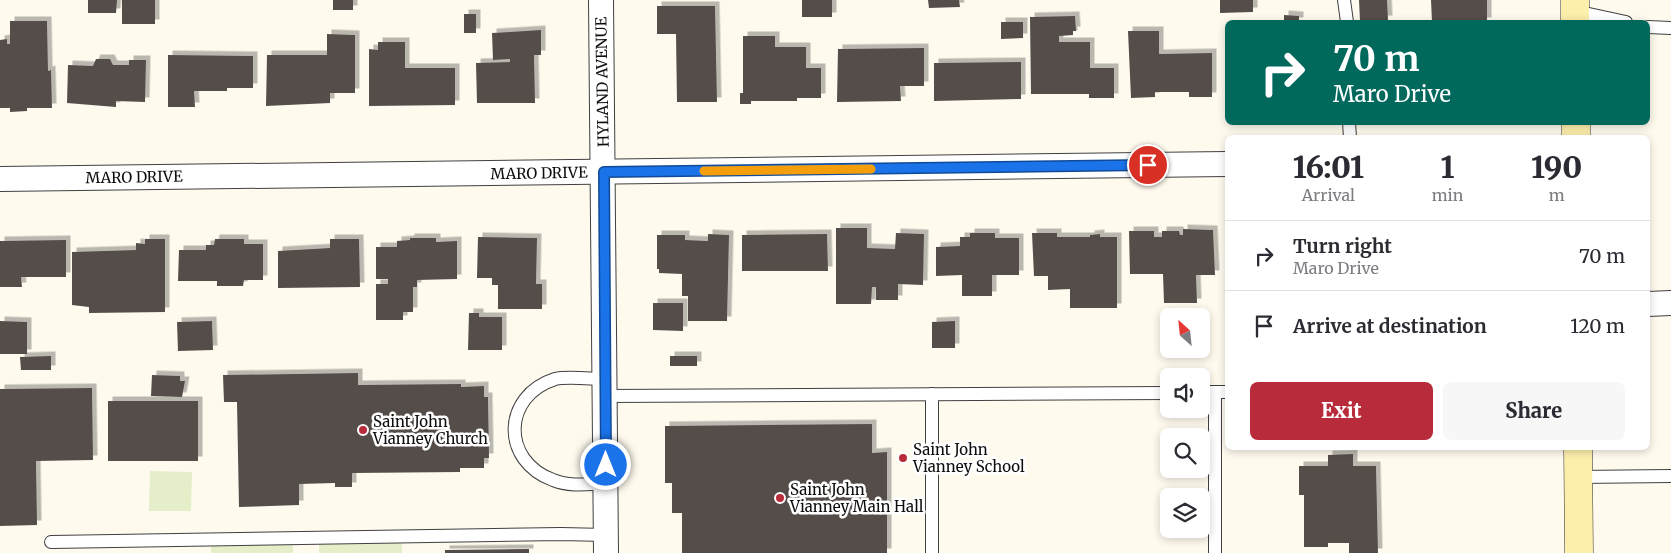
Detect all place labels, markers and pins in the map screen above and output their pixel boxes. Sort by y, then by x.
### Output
pin [1127,144,1169,186]
place label: Saint John Vianney Church [372,412,488,448]
marker: Saint John Vianney Church [357,424,369,436]
place label: Saint John Vianney School [912,440,1025,476]
marker: Saint John Vianney School [897,452,909,464]
place label: Saint John Vianney Main Hall [789,480,924,516]
marker: Saint John Vianney Main Hall [774,492,786,504]

